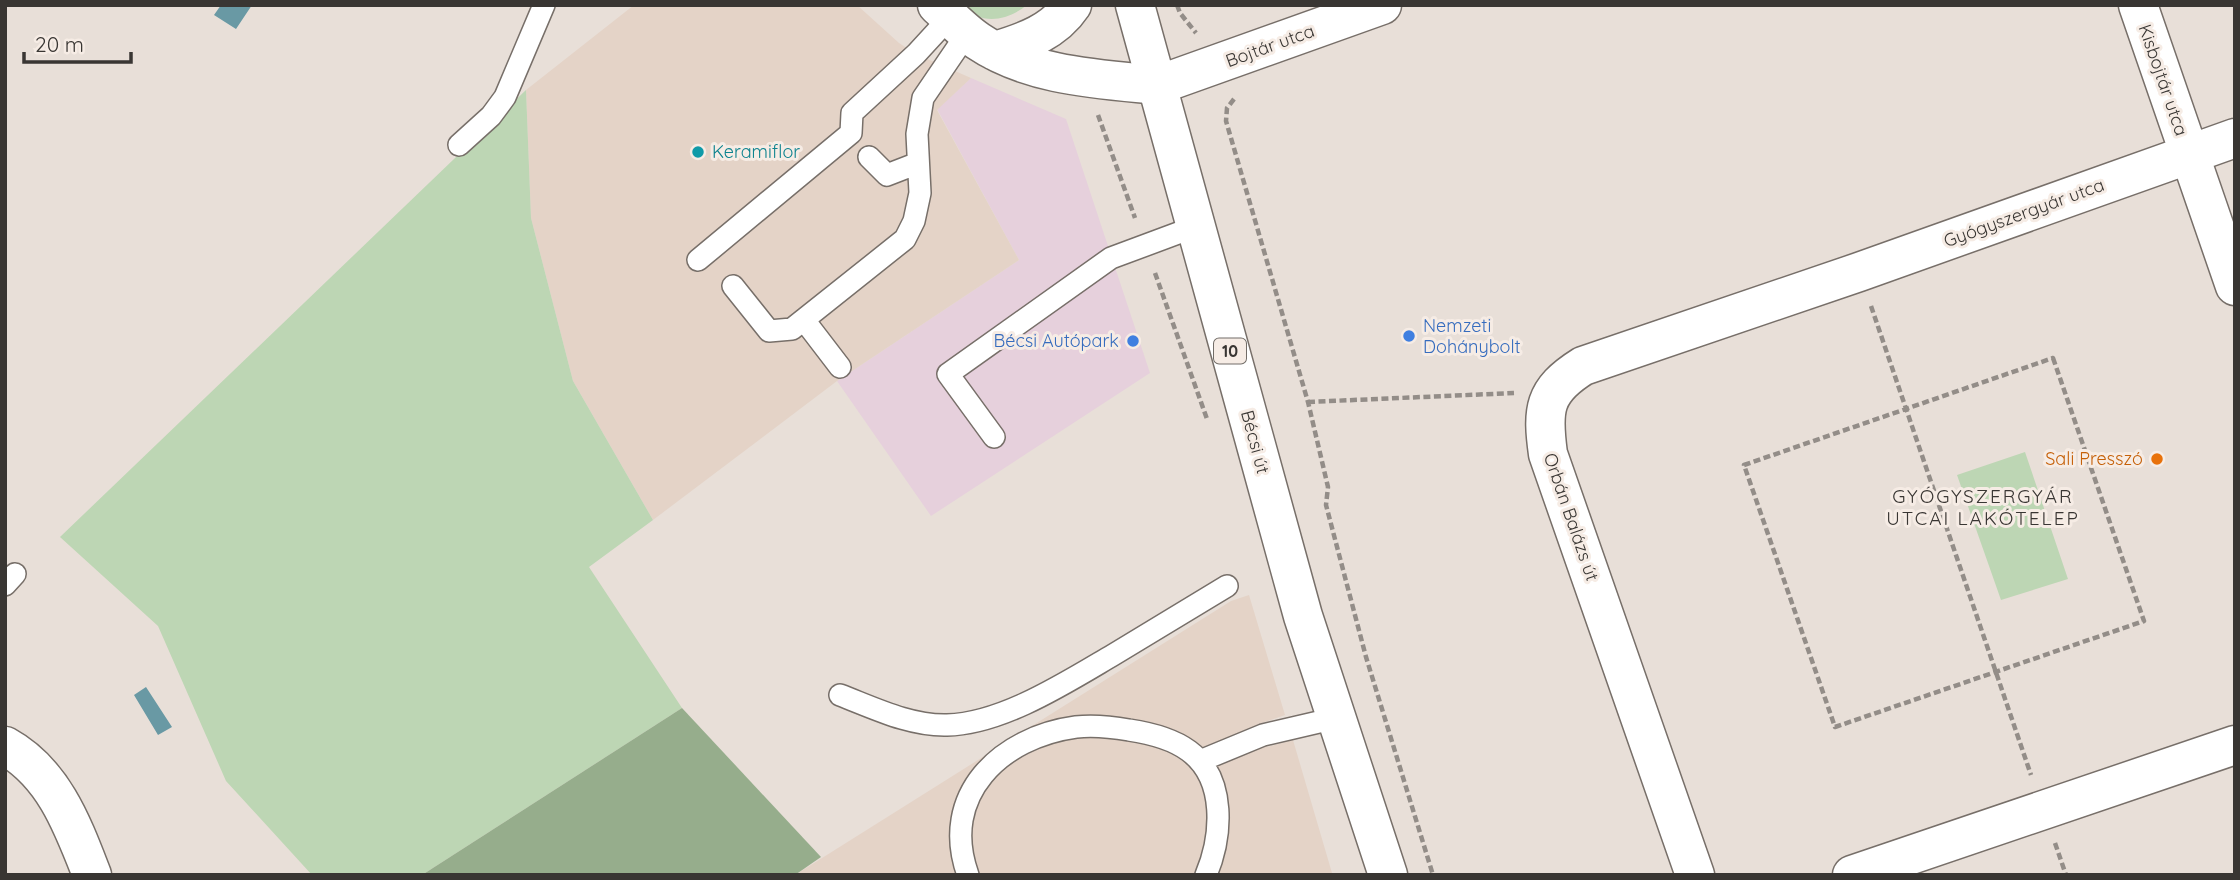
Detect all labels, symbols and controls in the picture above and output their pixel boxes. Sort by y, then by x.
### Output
street label: Bojtár utca [1222,19,1317,72]
scale bar [24,21,131,65]
street label: Kisbojtár utca [2134,21,2193,139]
text: 20 m [35,31,84,57]
place label: Keramiflor [712,140,800,163]
marker: Keramiflor [690,144,706,160]
street label: Gyógyszergyár utca [1940,173,2107,252]
place label: Nemzeti Dohánybolt [1423,314,1521,358]
marker: Nemzeti Dohánybolt [1401,328,1417,344]
place label: Bécsi Autópark [994,329,1119,352]
marker: Bécsi Autópark [1125,333,1141,349]
road number: 10 [1214,338,1246,364]
street label: Bécsi út [1236,408,1275,476]
place label: Sali Presszó [2045,447,2143,470]
street label: Orbán Balázs út [1539,450,1604,584]
marker: Sali Presszó [2149,451,2165,467]
district label: GYÓGYSZERGYÁR UTCAI LAKÓTELEP [1886,484,2080,530]

